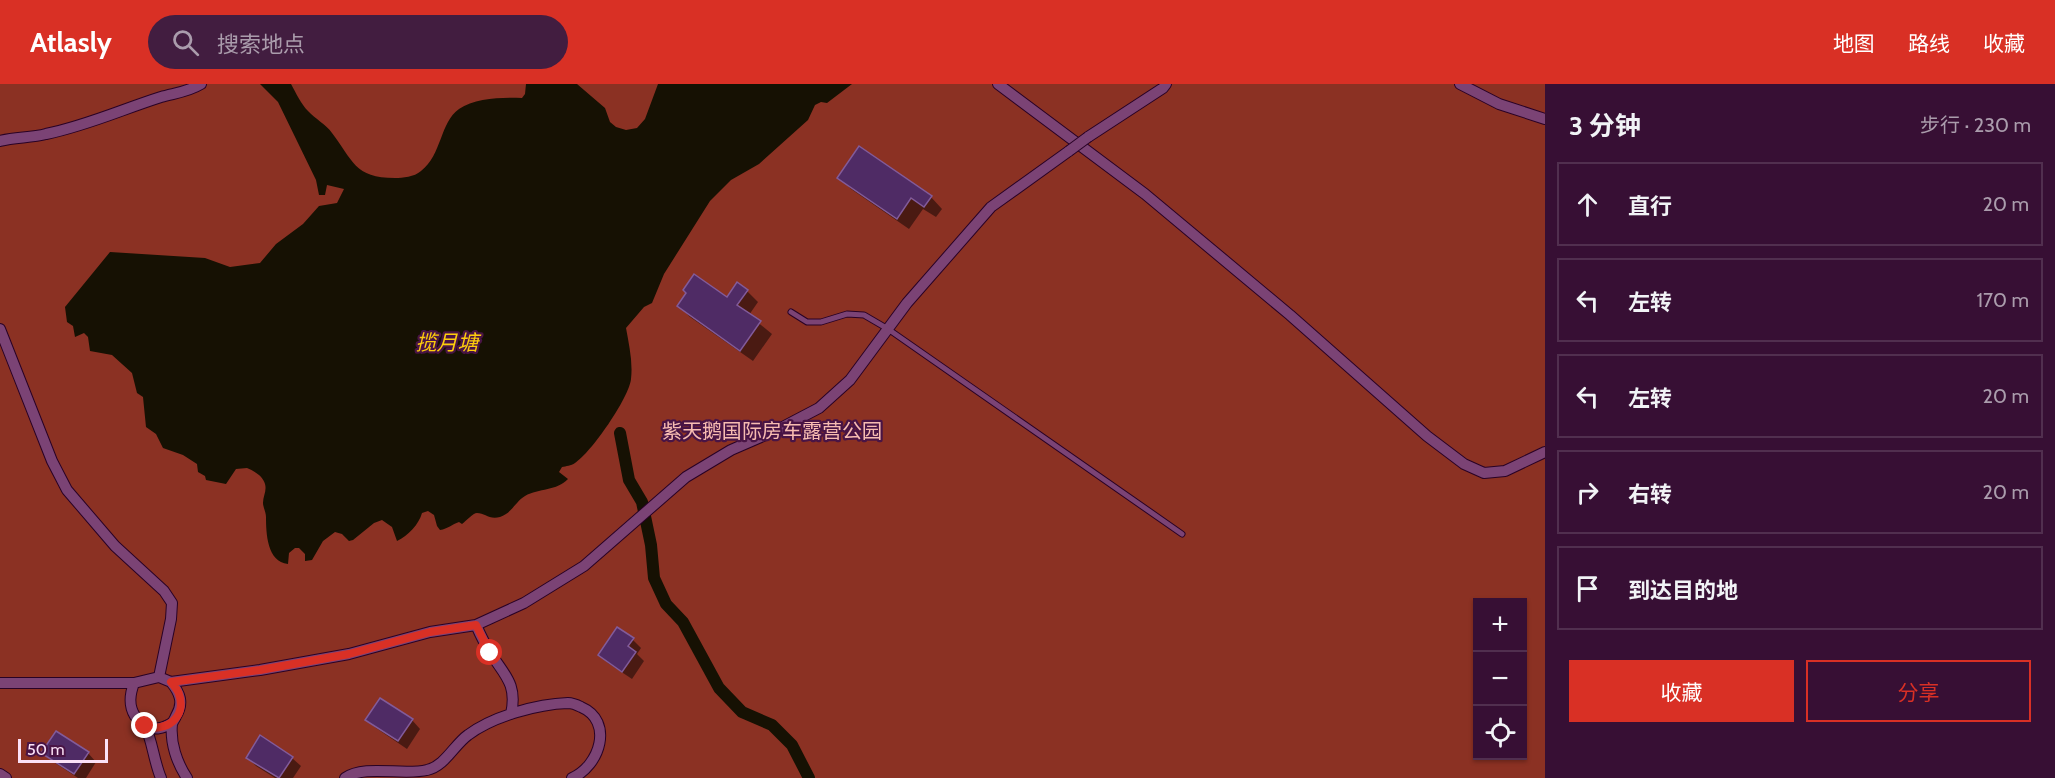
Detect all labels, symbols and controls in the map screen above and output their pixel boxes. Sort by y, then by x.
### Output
search box [148,15,568,69]
text: Atlasly [30,25,112,59]
icon: search [169,26,202,59]
text: 搜索地点 [217,31,305,58]
text: 地图 [1833,31,1875,56]
text: 路线 [1908,31,1950,56]
text: 收藏 [1983,31,2025,56]
text: 3 分钟 [1569,110,1641,142]
text: 步行 · 230 m [1920,113,2031,137]
icon: ahead [1571,188,1604,221]
text: 20 m [1983,192,2029,216]
text: 直行 [1628,193,1672,220]
icon: left [1571,284,1604,317]
text: 170 m [1977,288,2029,312]
text: 左转 [1628,289,1672,316]
water label: 揽月塘 [416,330,481,355]
icon: left [1571,380,1604,413]
text: 20 m [1983,384,2029,408]
text: 左转 [1628,385,1672,412]
park label: 紫天鹅国际房车露营公园 [662,419,882,443]
icon: right [1571,476,1604,509]
text: 20 m [1983,480,2029,504]
text: 右转 [1628,481,1672,508]
icon: arrive [1571,572,1604,605]
text: 到达目的地 [1628,577,1738,604]
map controls [1473,598,1527,760]
button: + [1473,598,1527,652]
route start [476,639,502,665]
button: − [1473,652,1527,706]
button: 收藏 [1569,660,1794,722]
button: 分享 [1806,660,2031,722]
button: locate [1473,706,1527,760]
route end [131,712,157,738]
scale bar [18,736,108,764]
text: 50 m [27,740,64,759]

